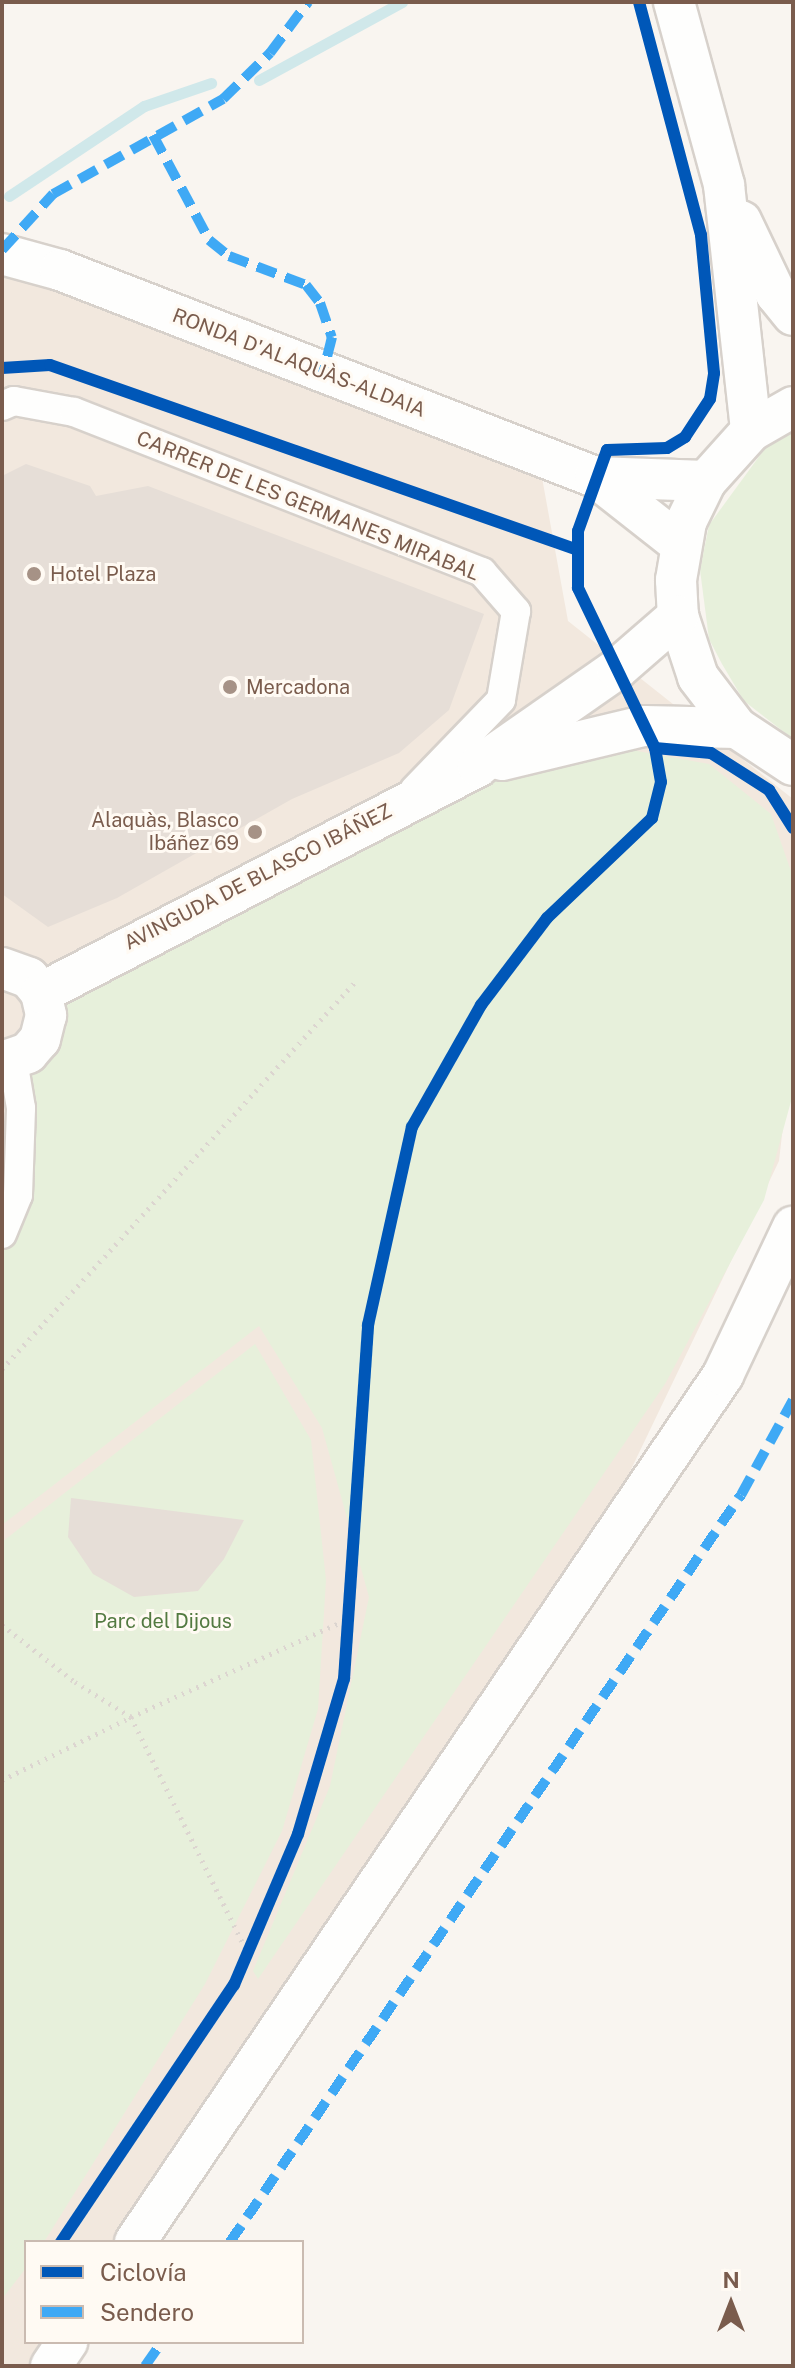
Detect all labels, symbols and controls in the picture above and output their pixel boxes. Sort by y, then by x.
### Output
street label: RONDA D'ALAQUÀS-ALDAIA [169,304,429,422]
street label: CARRER DE LES GERMANES MIRABAL [133,426,483,586]
place label: Hotel Plaza [50,562,156,586]
marker: Hotel Plaza [25,565,43,583]
place label: Mercadona [246,675,350,699]
marker: Mercadona [221,678,239,696]
street label: AVINGUDA DE BLASCO IBÁÑEZ [120,799,396,955]
place label: Alaquàs, Blasco Ibáñez 69 [91,808,239,855]
marker: Alaquàs, Blasco Ibáñez 69 [246,823,264,841]
park label: Parc del Dijous [94,1609,232,1633]
legend [24,2240,304,2344]
text: Ciclovía [100,2258,187,2286]
north arrow [691,2264,771,2344]
text: N [722,2267,740,2293]
text: Sendero [100,2298,194,2326]

